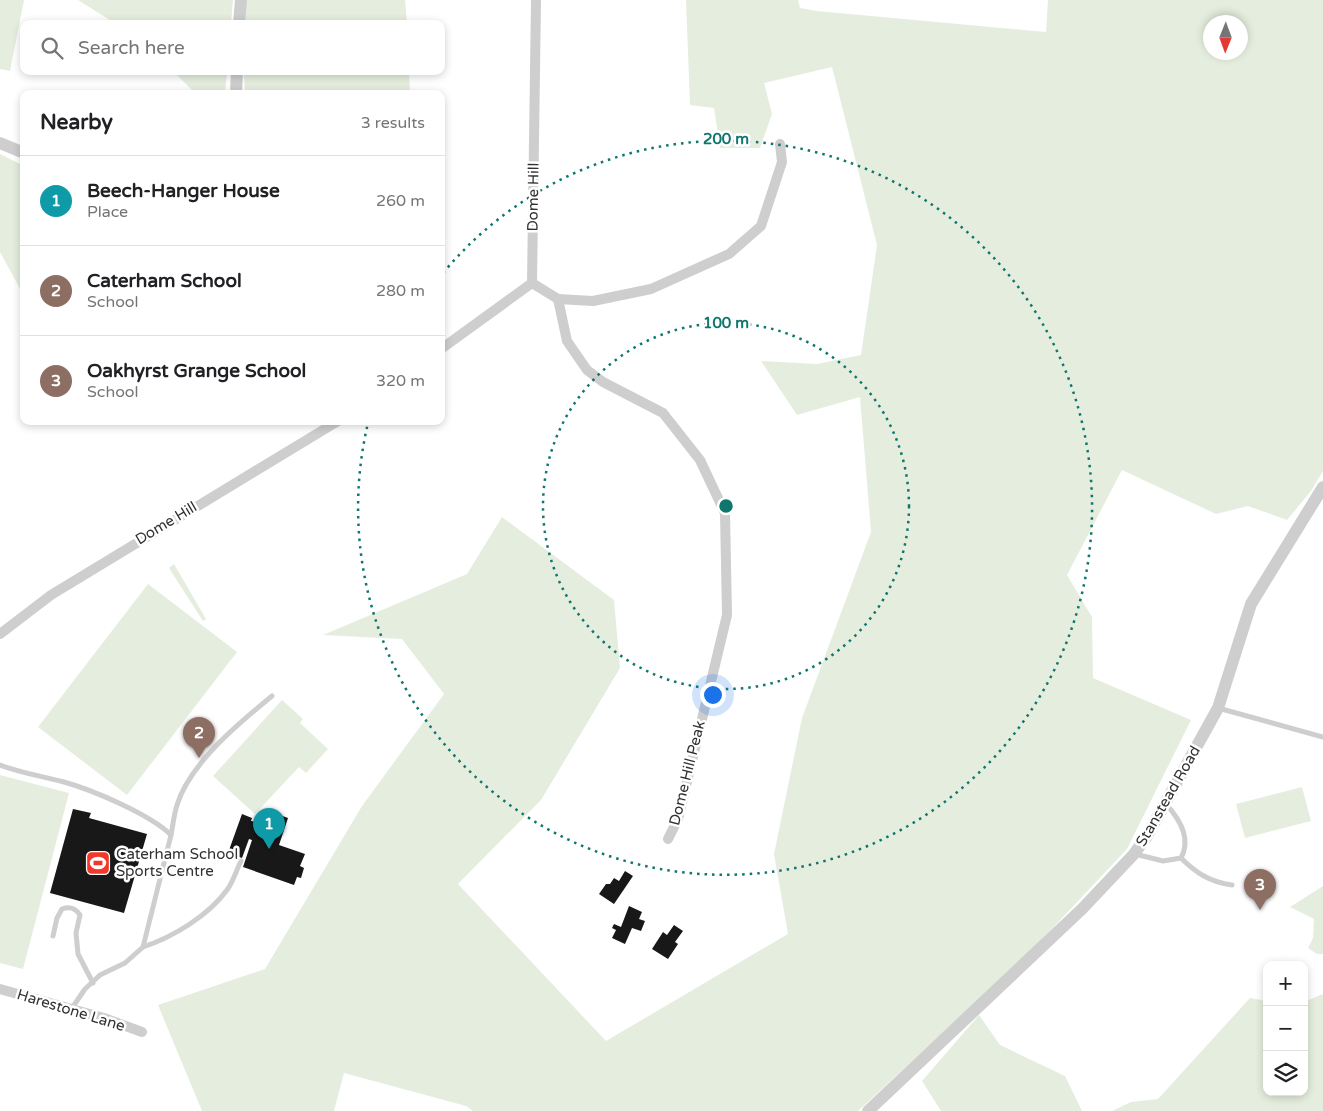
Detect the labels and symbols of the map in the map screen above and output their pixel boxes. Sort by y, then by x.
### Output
north arrow [1203,15,1248,60]
text: 200 m [703,130,749,148]
street label: Dome Hill [523,163,543,231]
text: 100 m [703,314,749,332]
centre of rings [717,497,735,515]
street label: Dome Hill [132,498,200,548]
your location [700,682,726,708]
pin: 2 [183,717,215,758]
street label: Dome Hill Peak [665,719,709,827]
street label: Stanstead Road [1132,743,1204,849]
pin: 1 [253,808,285,849]
place label: Caterham School Sports Centre [116,845,238,880]
sports icon: Caterham School Sports Centre [85,850,111,876]
pin: 3 [1244,869,1276,910]
street label: Harestone Lane [15,985,127,1035]

